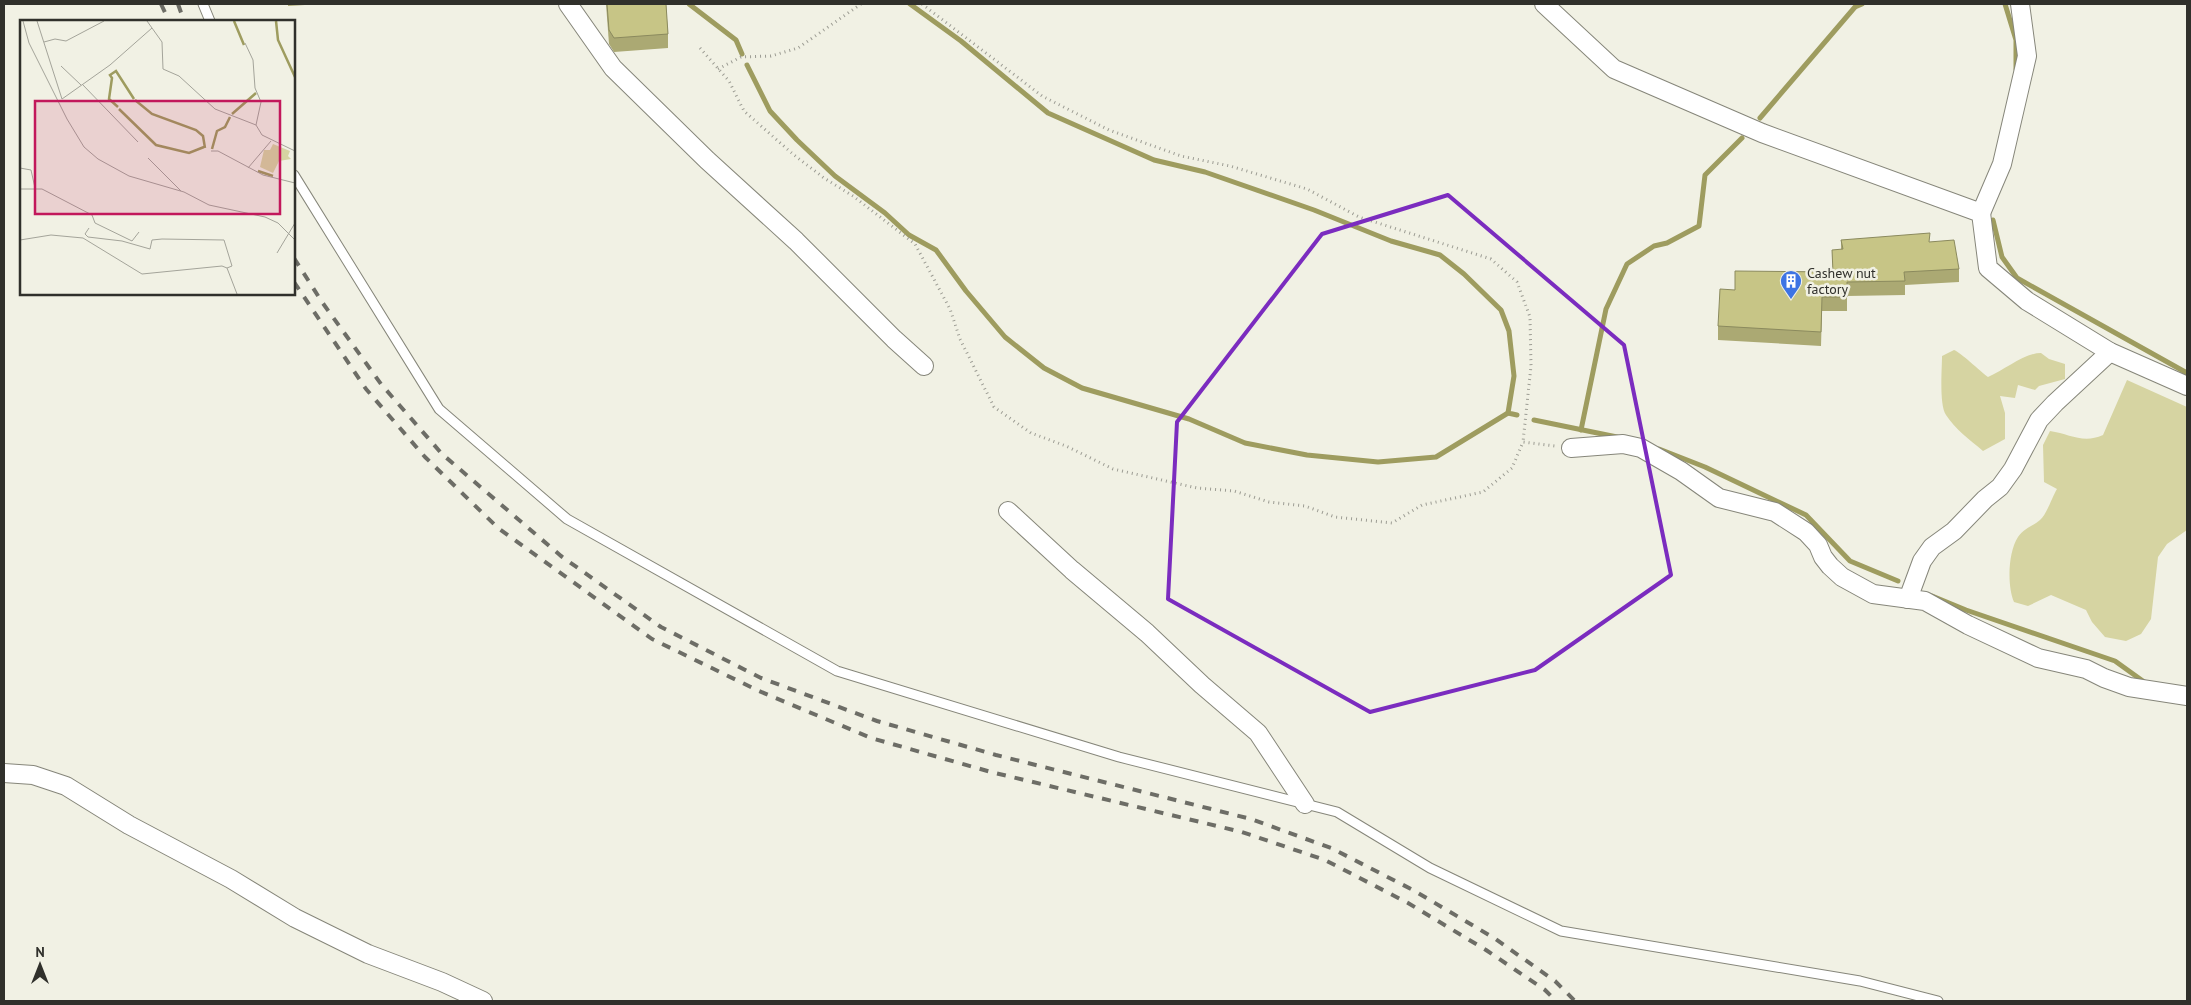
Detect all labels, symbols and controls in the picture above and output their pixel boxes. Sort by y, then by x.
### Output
inset map [20,20,295,295]
place label: Cashew nut factory [1807,264,1876,298]
building icon: Cashew nut factory [1779,269,1803,300]
north arrow [15,940,65,990]
text: N [35,943,45,961]

